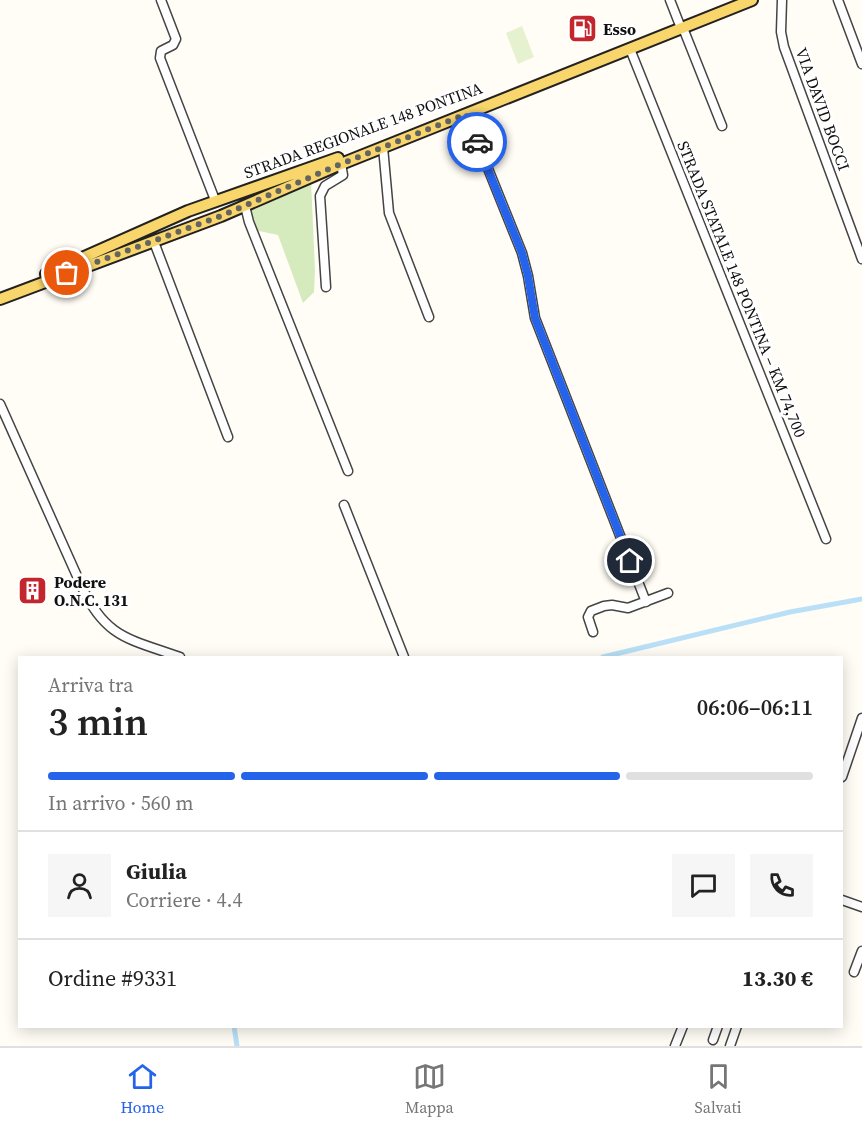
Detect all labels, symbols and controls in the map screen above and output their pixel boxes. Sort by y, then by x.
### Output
fuel station icon: Esso [566,13,598,45]
place label: Esso [603,18,636,40]
street label: VIA DAVID BOCCI [791,44,856,174]
street label: STRADA REGIONALE 148 PONTINA [241,76,486,183]
courier [447,112,507,172]
icon: car [461,126,494,159]
street label: STRADA STATALE 148 PONTINA – KM 74,700 [672,138,812,440]
pin [41,247,92,298]
icon: bag [50,256,83,289]
pin [604,535,655,586]
icon: home [613,544,646,577]
place label: Podere O.N.C. 131 [54,571,129,611]
building icon: Podere O.N.C. 131 [17,575,49,607]
text: Arriva tra [48,671,133,699]
text: 06:06–06:11 [697,692,813,722]
text: 3 min [48,695,148,748]
text: In arrivo · 560 m [48,789,194,817]
button: person [48,854,111,917]
button: chat [672,854,735,917]
button: phone [750,854,813,917]
text: Giulia [126,856,187,886]
text: Corriere · 4.4 [126,886,242,914]
text: Ordine #9331 [48,963,177,993]
text: 13.30 € [742,963,813,993]
tab: Home [120,1060,164,1118]
tab: Mappa [405,1060,454,1118]
tab: Salvati [695,1060,742,1118]

